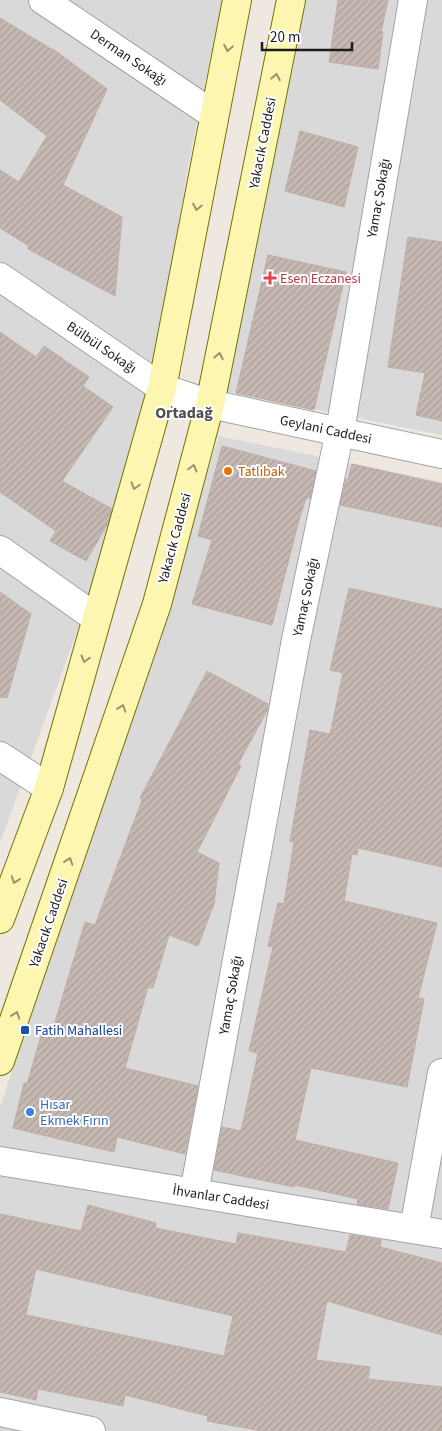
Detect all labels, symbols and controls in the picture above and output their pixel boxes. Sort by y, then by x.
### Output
scale bar [262,20,352,52]
street label: Derman Sokağı [86,25,171,91]
text: 20 m [270,27,300,48]
one-way arrow [223,43,233,52]
one-way arrow [270,73,281,81]
street label: Yakacık Caddesi [244,96,282,192]
street label: Yamaç Sokağı [362,157,396,240]
one-way arrow [192,203,202,212]
place label: Esen Eczanesi [280,269,361,289]
marker: Esen Eczanesi [264,272,276,284]
street label: Bülbül Sokağı [62,317,140,379]
one-way arrow [214,352,224,361]
district label: Ortadağ [155,402,213,424]
street label: Geylani Caddesi [278,410,374,449]
place label: Tatlıbak [238,462,285,482]
one-way arrow [187,464,198,473]
marker: Tatlıbak [222,465,234,477]
one-way arrow [130,481,141,490]
street label: Yakacık Caddesi [153,491,197,587]
street label: Yamaç Sokağı [288,556,324,639]
one-way arrow [80,654,91,663]
one-way arrow [116,704,126,712]
one-way arrow [63,858,73,866]
one-way arrow [11,875,21,884]
street label: Yakacık Caddesi [24,876,74,972]
street label: Yamaç Sokağı [214,954,248,1037]
one-way arrow [10,1011,20,1020]
place label: Fatih Mahallesi [35,1021,122,1041]
marker: Fatih Mahallesi [19,1024,31,1036]
place label: Hısar Ekmek Fırın [40,1095,109,1131]
marker: Hısar Ekmek Fırın [24,1106,36,1118]
street label: İhvanlar Caddesi [171,1180,271,1215]

